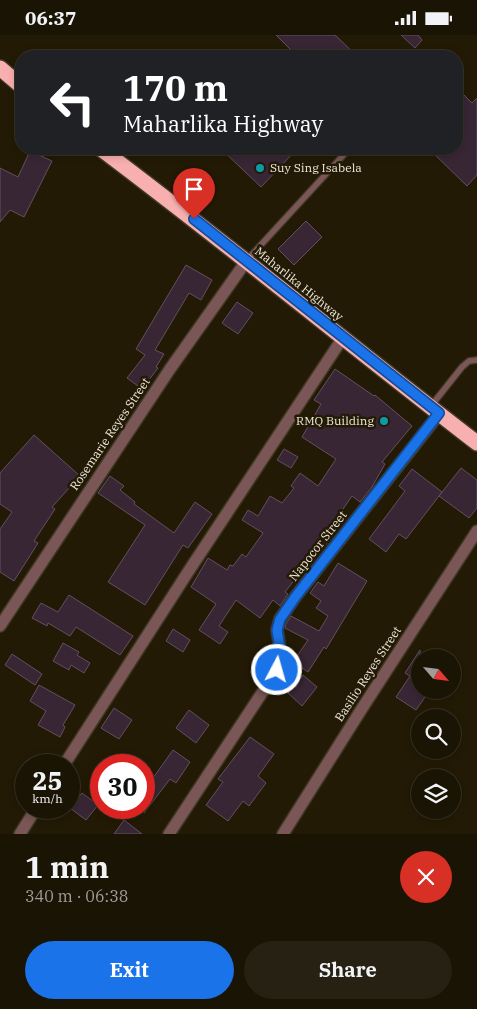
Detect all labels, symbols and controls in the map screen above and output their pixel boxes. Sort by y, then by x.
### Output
text: 06:37 [25,6,76,30]
text: 170 m [123,65,228,111]
icon: left [40,70,105,135]
text: Maharlika Highway [123,109,323,138]
place label: Suy Sing Isabela [270,160,362,175]
marker: Suy Sing Isabela [254,162,266,174]
pin [173,168,215,219]
icon: arrive [180,175,208,203]
street label: Maharlika Highway [252,243,347,324]
street label: Rosemarie Reyes Street [66,375,153,493]
place label: RMQ Building [296,413,374,428]
marker: RMQ Building [378,415,390,427]
street label: Napocor Street [286,508,350,584]
street label: Basilio Reyes Street [331,623,404,724]
position arrow [250,643,302,695]
north arrow [411,649,461,699]
map controls [411,649,461,819]
button: search [411,709,461,759]
speed limit sign: 30 [90,754,155,819]
text: 25 [32,764,63,797]
button: layers [411,769,461,819]
text: km/h [32,791,63,806]
text: 1 min [25,847,109,886]
button: close [400,851,452,903]
text: 340 m · 06:38 [25,886,128,906]
button: Exit [25,941,234,999]
button: Share [244,941,452,999]

